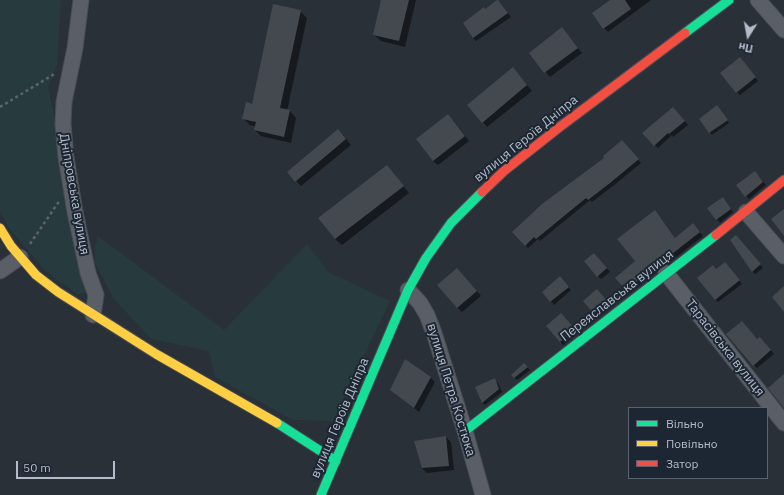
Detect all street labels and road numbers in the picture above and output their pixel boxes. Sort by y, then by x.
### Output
street label: вулиця Героїв Дніпра [471,92,581,186]
street label: Дніпровська вулиця [56,132,92,256]
street label: Переяславська вулиця [557,247,677,345]
street label: Тарасівська вулиця [682,297,768,399]
street label: вулиця Петра Костюка [423,322,479,458]
street label: вулиця Героїв Дніпра [308,355,372,481]

